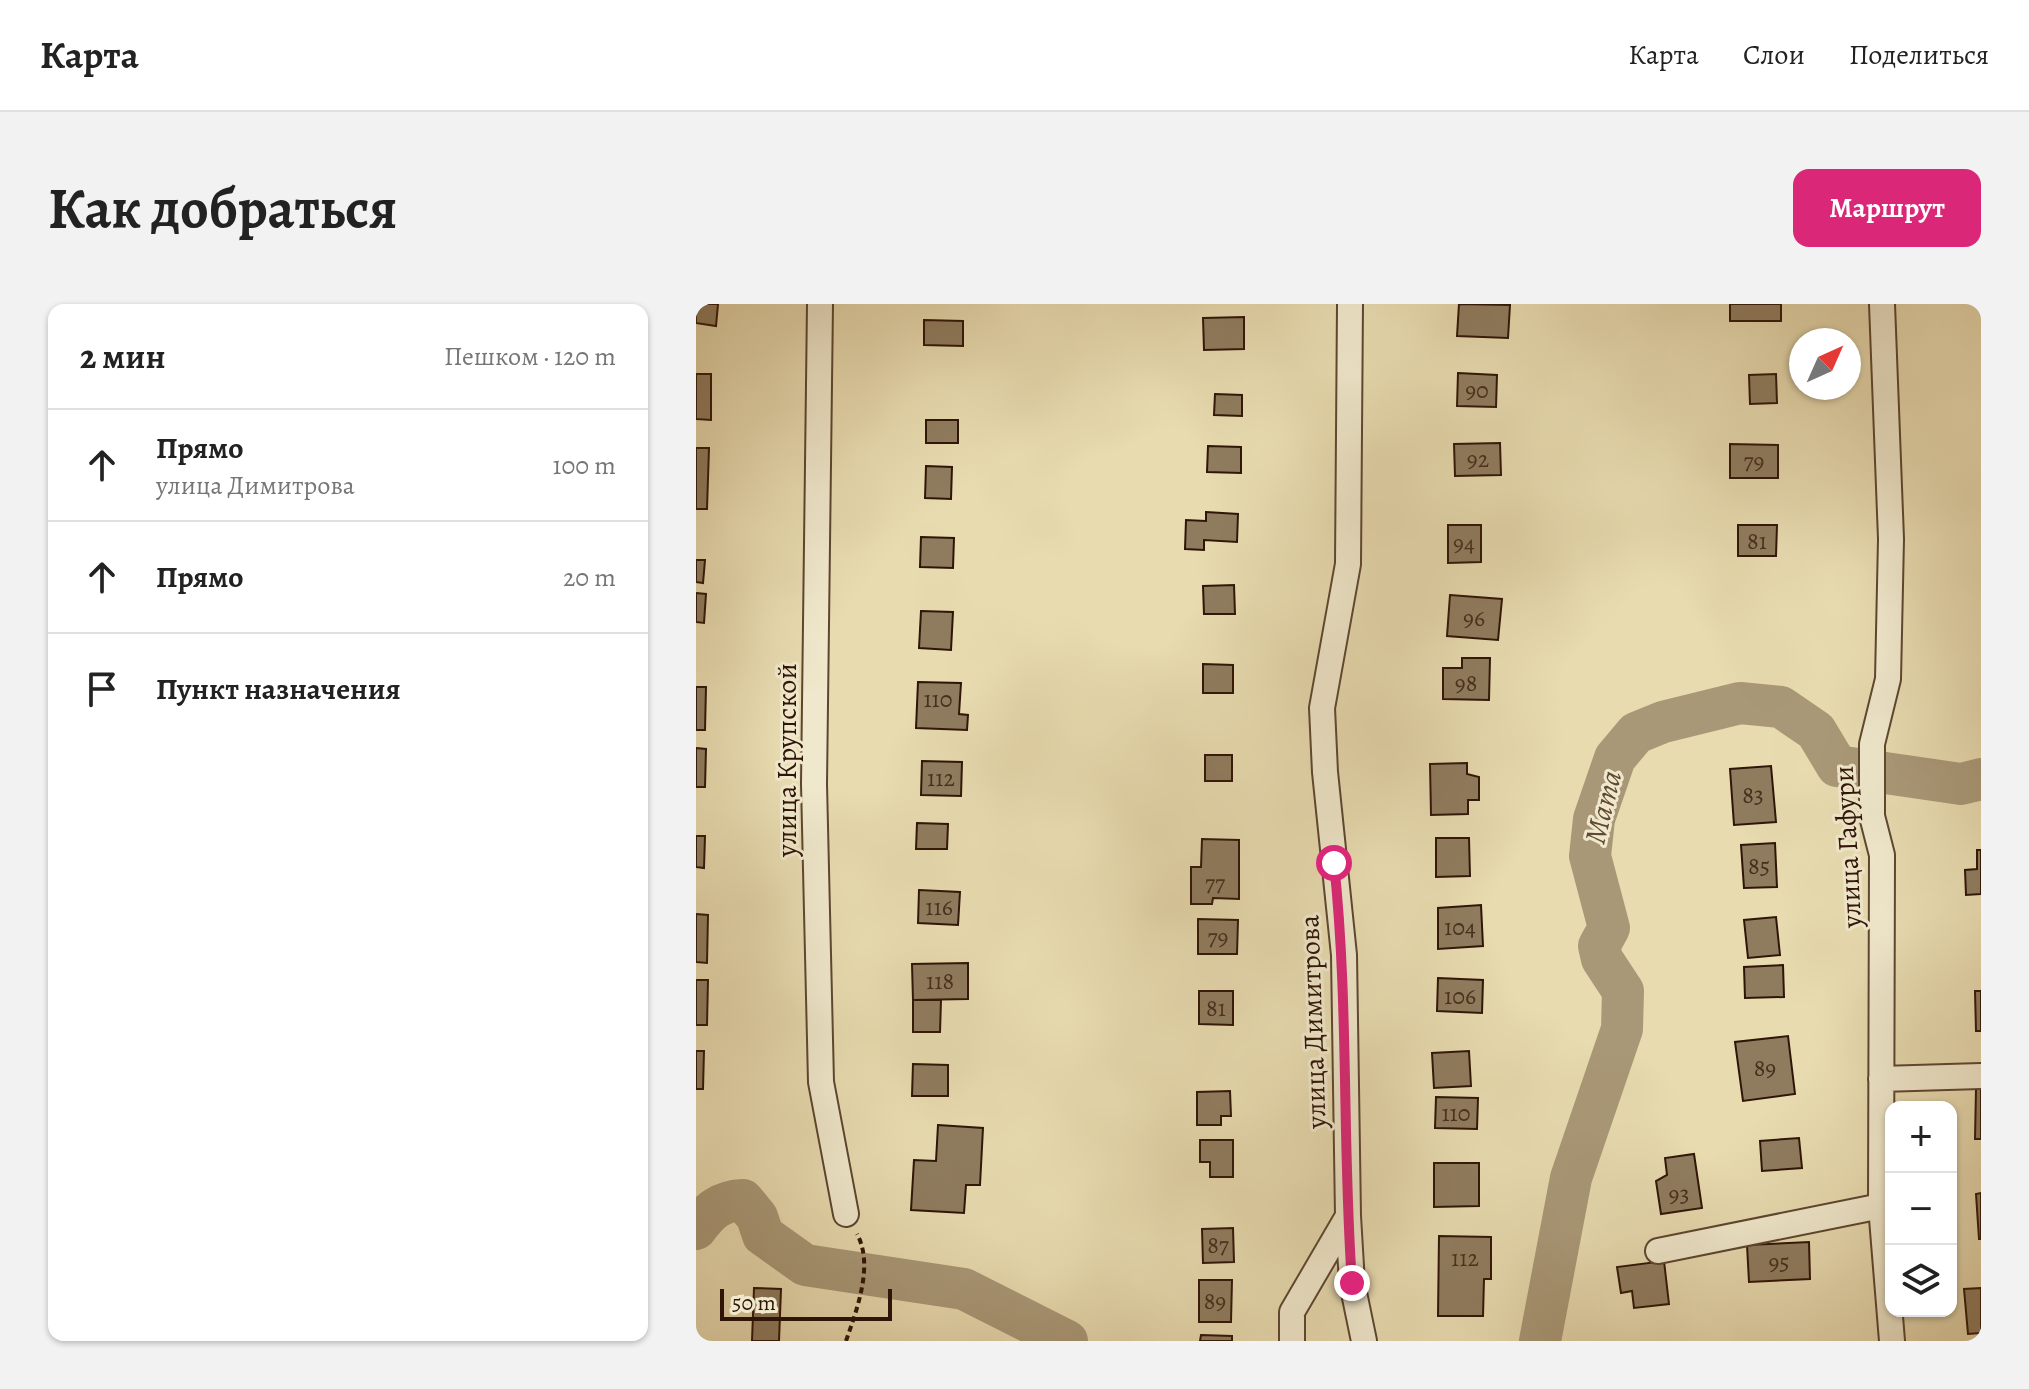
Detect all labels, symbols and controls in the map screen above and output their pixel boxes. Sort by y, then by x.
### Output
text: Карта [40,29,139,81]
text: Карта [1628,36,1699,74]
text: Слои [1743,36,1805,74]
text: Поделиться [1849,36,1989,74]
button: Маршрут [1793,169,1981,247]
text: Как добраться [48,170,397,246]
north arrow [1789,328,1861,400]
text: 2 мин [80,333,166,380]
text: Пешком · 120 m [444,339,616,374]
house number: 90 [1465,374,1489,406]
text: Прямо [156,428,243,468]
icon: ahead [80,443,124,487]
house number: 92 [1467,443,1489,475]
house number: 79 [1744,445,1765,477]
text: 100 m [553,448,616,483]
text: улица Димитрова [156,468,355,503]
house number: 81 [1747,525,1767,557]
house number: 94 [1453,527,1475,559]
icon: ahead [80,555,124,599]
text: Прямо [156,557,243,597]
text: 20 m [563,560,616,595]
house number: 96 [1463,602,1485,634]
street label: улица Крупской [768,663,806,858]
icon: arrive [80,667,124,711]
house number: 98 [1455,667,1477,699]
text: Пункт назначения [156,669,401,709]
house number: 110 [923,683,953,715]
house number: 112 [927,762,955,794]
street label: улица Гафури [1825,765,1871,930]
water label: Мата [1575,766,1631,848]
house number: 83 [1742,779,1764,811]
route start [1316,845,1352,881]
house number: 85 [1748,850,1770,882]
house number: 77 [1205,867,1226,899]
house number: 116 [925,891,953,923]
house number: 104 [1444,911,1476,943]
street label: улица Димитрова [1290,914,1336,1131]
house number: 79 [1208,921,1229,953]
house number: 118 [926,965,954,997]
house number: 106 [1444,980,1476,1012]
house number: 81 [1206,992,1226,1024]
house number: 89 [1754,1052,1776,1084]
house number: 110 [1441,1097,1471,1129]
map controls [1885,1101,1957,1317]
button: + [1885,1101,1957,1173]
button: − [1885,1173,1957,1245]
house number: 93 [1669,1178,1689,1210]
house number: 87 [1207,1229,1230,1261]
house number: 112 [1451,1242,1479,1274]
button: layers [1885,1245,1957,1317]
house number: 95 [1768,1246,1790,1278]
route end [1334,1265,1370,1301]
scale bar [720,1285,892,1321]
house number: 89 [1204,1285,1226,1317]
text: 50 m [732,1288,776,1318]

